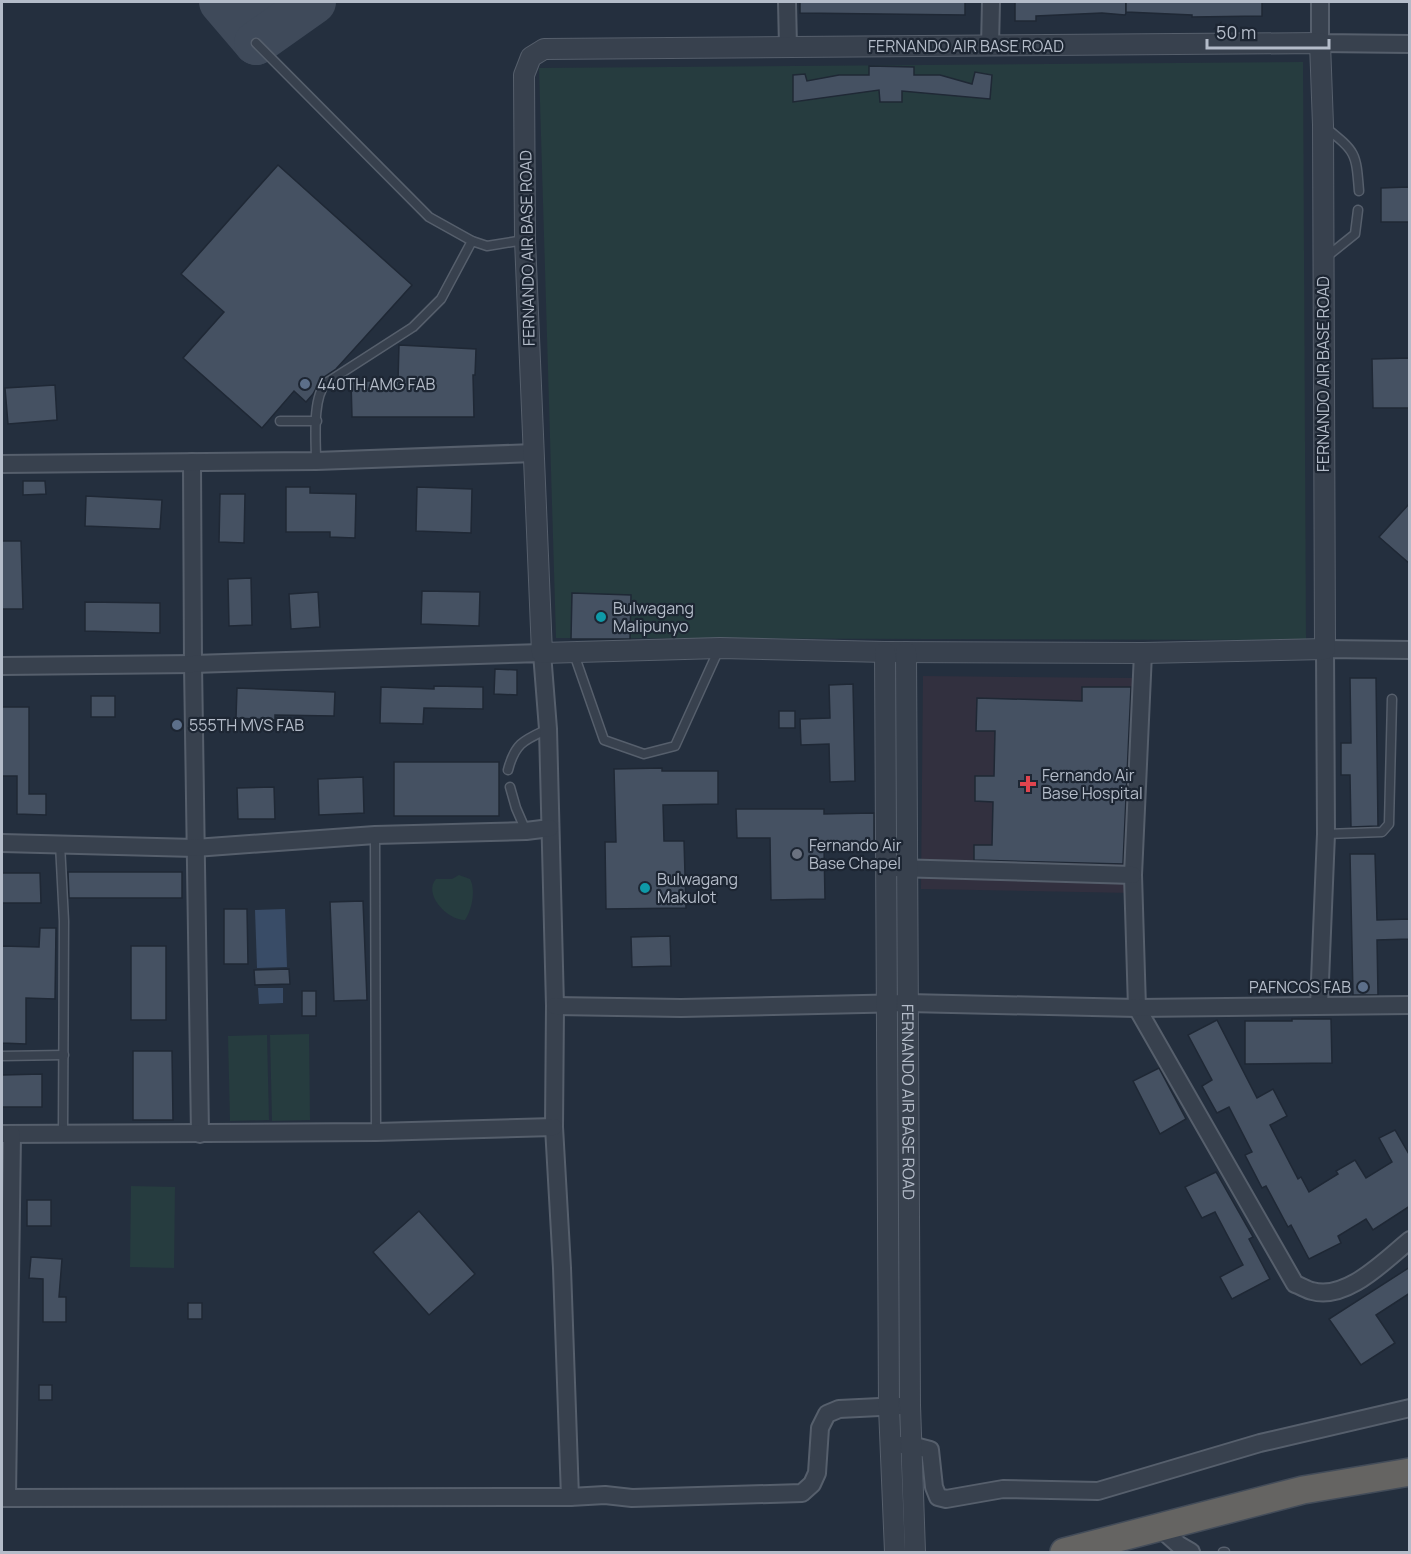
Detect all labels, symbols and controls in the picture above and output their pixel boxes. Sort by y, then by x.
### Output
scale bar [1207,12,1328,50]
text: 50 m [1216,20,1256,44]
street label: FERNANDO AIR BASE ROAD [868,35,1064,57]
street label: FERNANDO AIR BASE ROAD [514,150,540,346]
street label: FERNANDO AIR BASE ROAD [1312,276,1334,472]
place label: 440TH AMG FAB [317,373,436,395]
marker: 440TH AMG FAB [298,377,312,391]
place label: Bulwagang Malipunyo [613,597,694,637]
marker: Bulwagang Malipunyo [594,610,608,624]
place label: 555TH MVS FAB [189,714,304,736]
marker: 555TH MVS FAB [170,718,184,732]
place label: Fernando Air Base Hospital [1042,764,1143,804]
marker: Fernando Air Base Hospital [1019,775,1037,793]
place label: Fernando Air Base Chapel [809,834,902,874]
marker: Fernando Air Base Chapel [790,847,804,861]
place label: Bulwagang Makulot [657,868,738,908]
marker: Bulwagang Makulot [638,881,652,895]
place label: PAFNCOS FAB [1249,976,1351,998]
marker: PAFNCOS FAB [1356,980,1370,994]
street label: FERNANDO AIR BASE ROAD [897,1004,920,1200]

